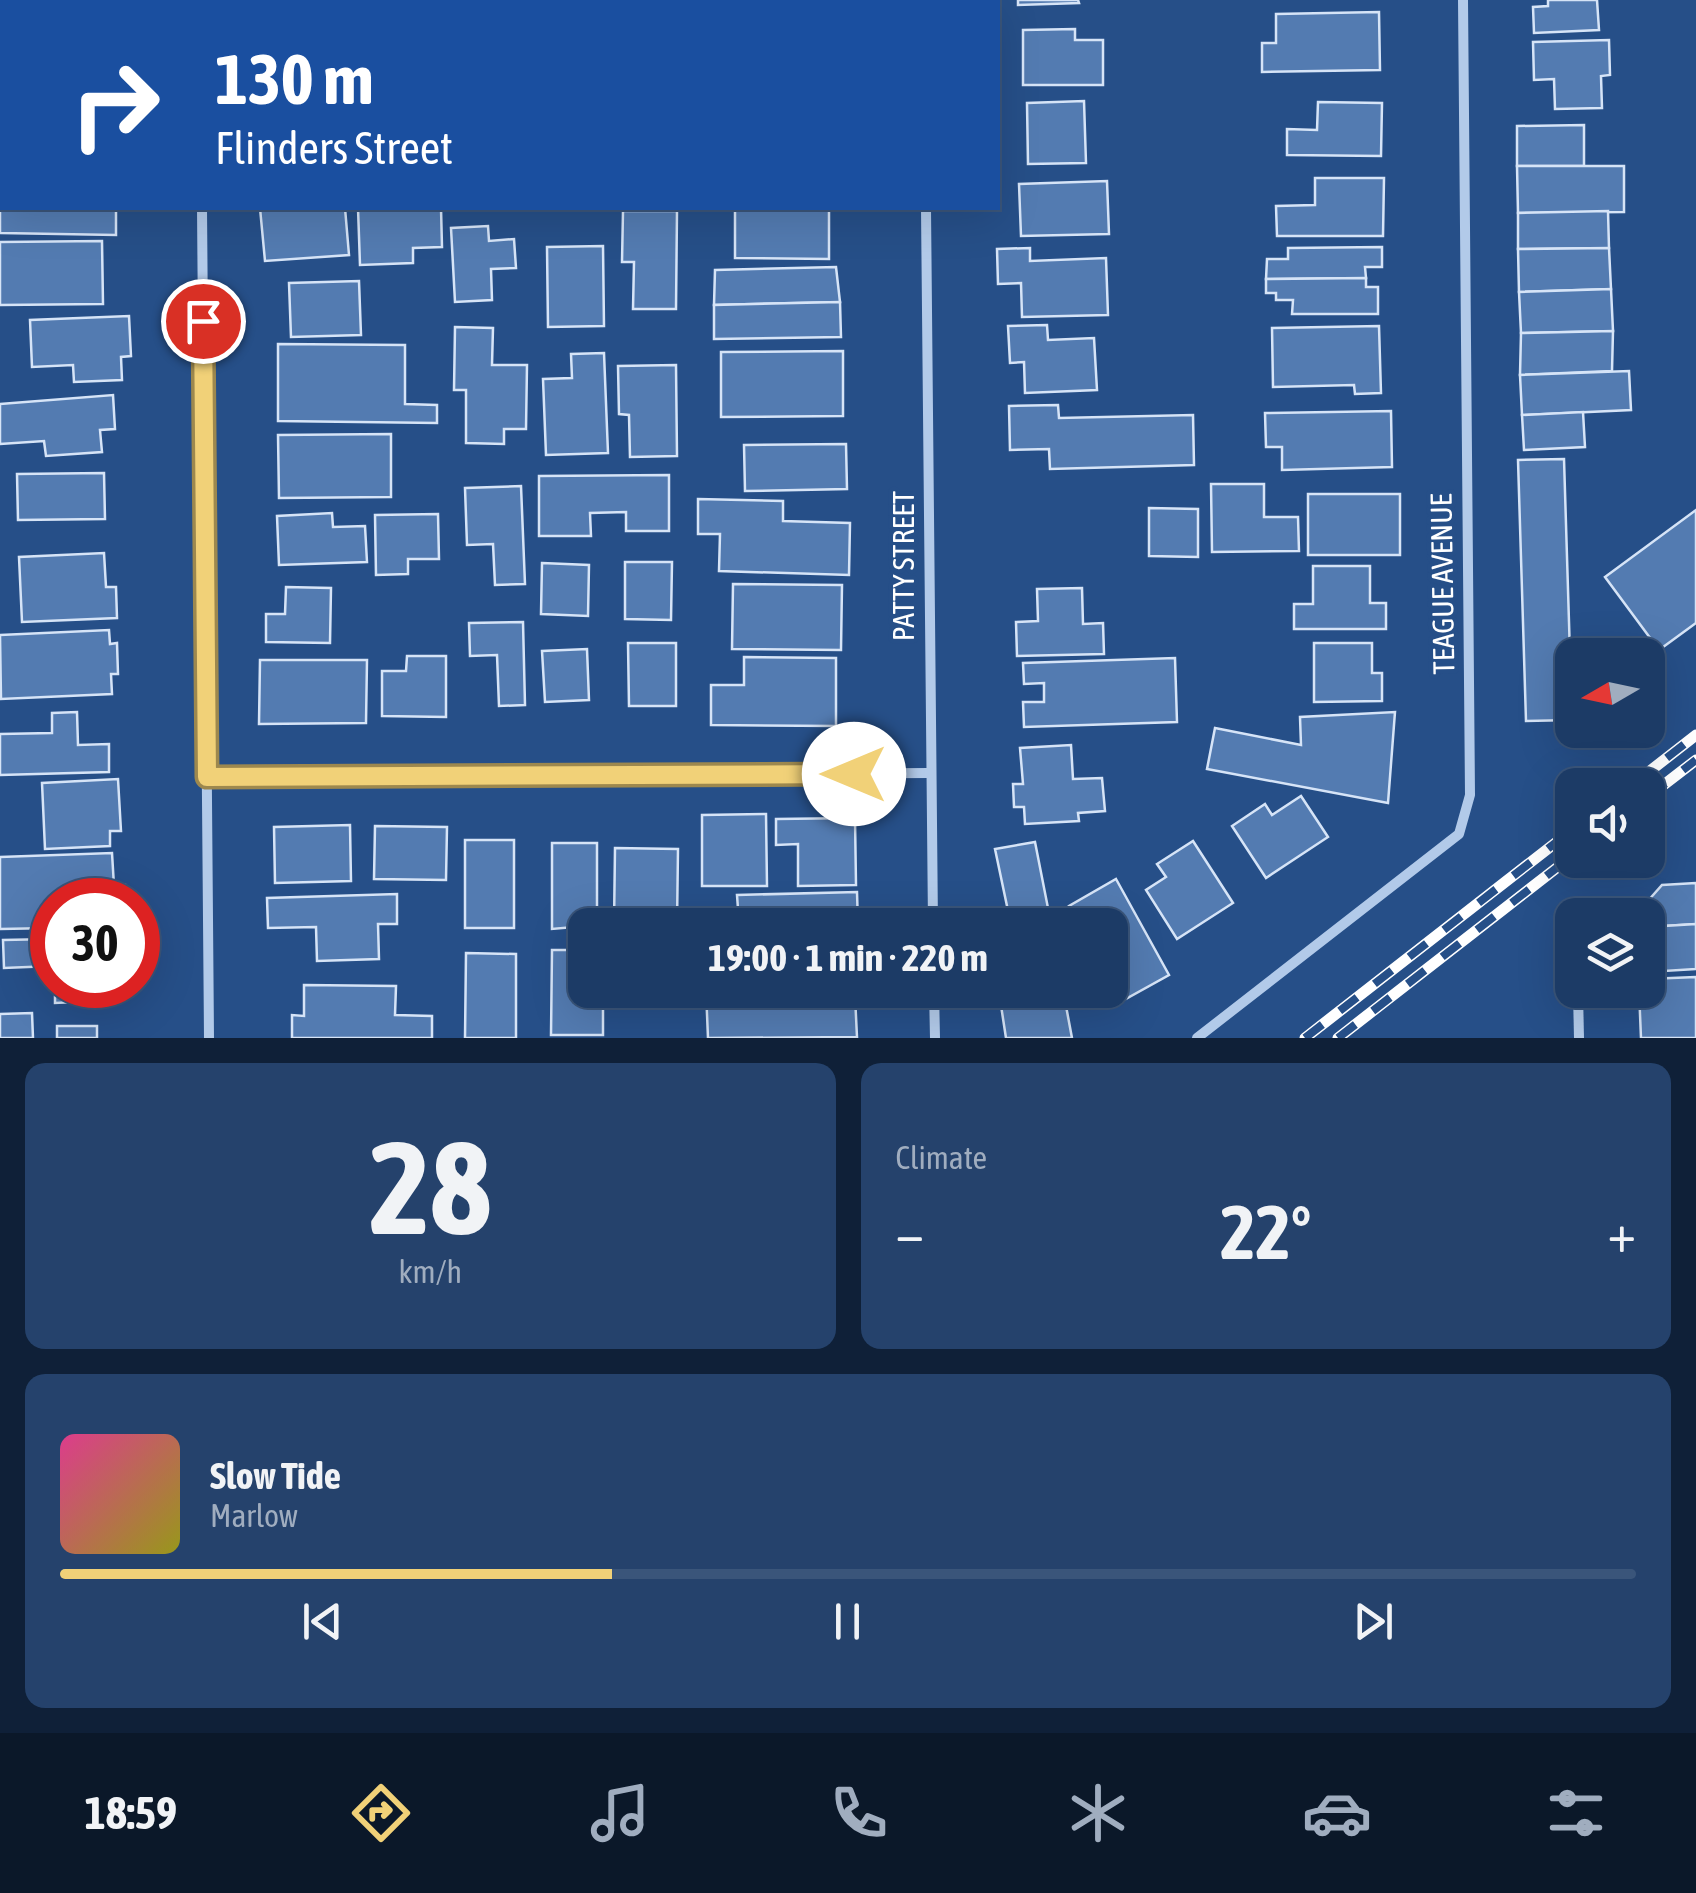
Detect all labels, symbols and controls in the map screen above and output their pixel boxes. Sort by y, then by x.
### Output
text: 130 m [215,39,374,119]
icon: right [50,40,180,170]
text: Flinders Street [215,122,453,174]
pin [161,279,246,364]
icon: arrive [176,294,231,349]
street label: PATTY STREET [886,491,920,641]
street label: TEAGUE AVENUE [1423,493,1461,675]
north arrow [1555,638,1665,748]
map controls [1555,638,1665,1008]
position arrow [802,722,906,826]
button: sound [1555,768,1665,878]
speed limit sign: 30 [30,878,160,1008]
button: layers [1555,898,1665,1008]
text: 19:00 · 1 min · 220 m [708,936,988,979]
text: 28 [369,1113,491,1262]
text: Climate [896,1139,987,1176]
text: 22° [1220,1189,1311,1275]
text: − [896,1201,924,1264]
text: + [1607,1201,1636,1264]
text: km/h [399,1253,462,1290]
text: Slow Tide [210,1454,341,1497]
text: Marlow [210,1497,298,1534]
icon: previous [295,1594,350,1649]
icon: pause [820,1594,875,1649]
icon: next [1346,1594,1401,1649]
icon: directions [346,1778,416,1848]
icon: music [585,1778,655,1848]
icon: phone [824,1778,894,1848]
icon: climate [1063,1778,1133,1848]
icon: car [1302,1778,1372,1848]
icon: filters [1541,1778,1611,1848]
text: 18:59 [85,1787,177,1839]

